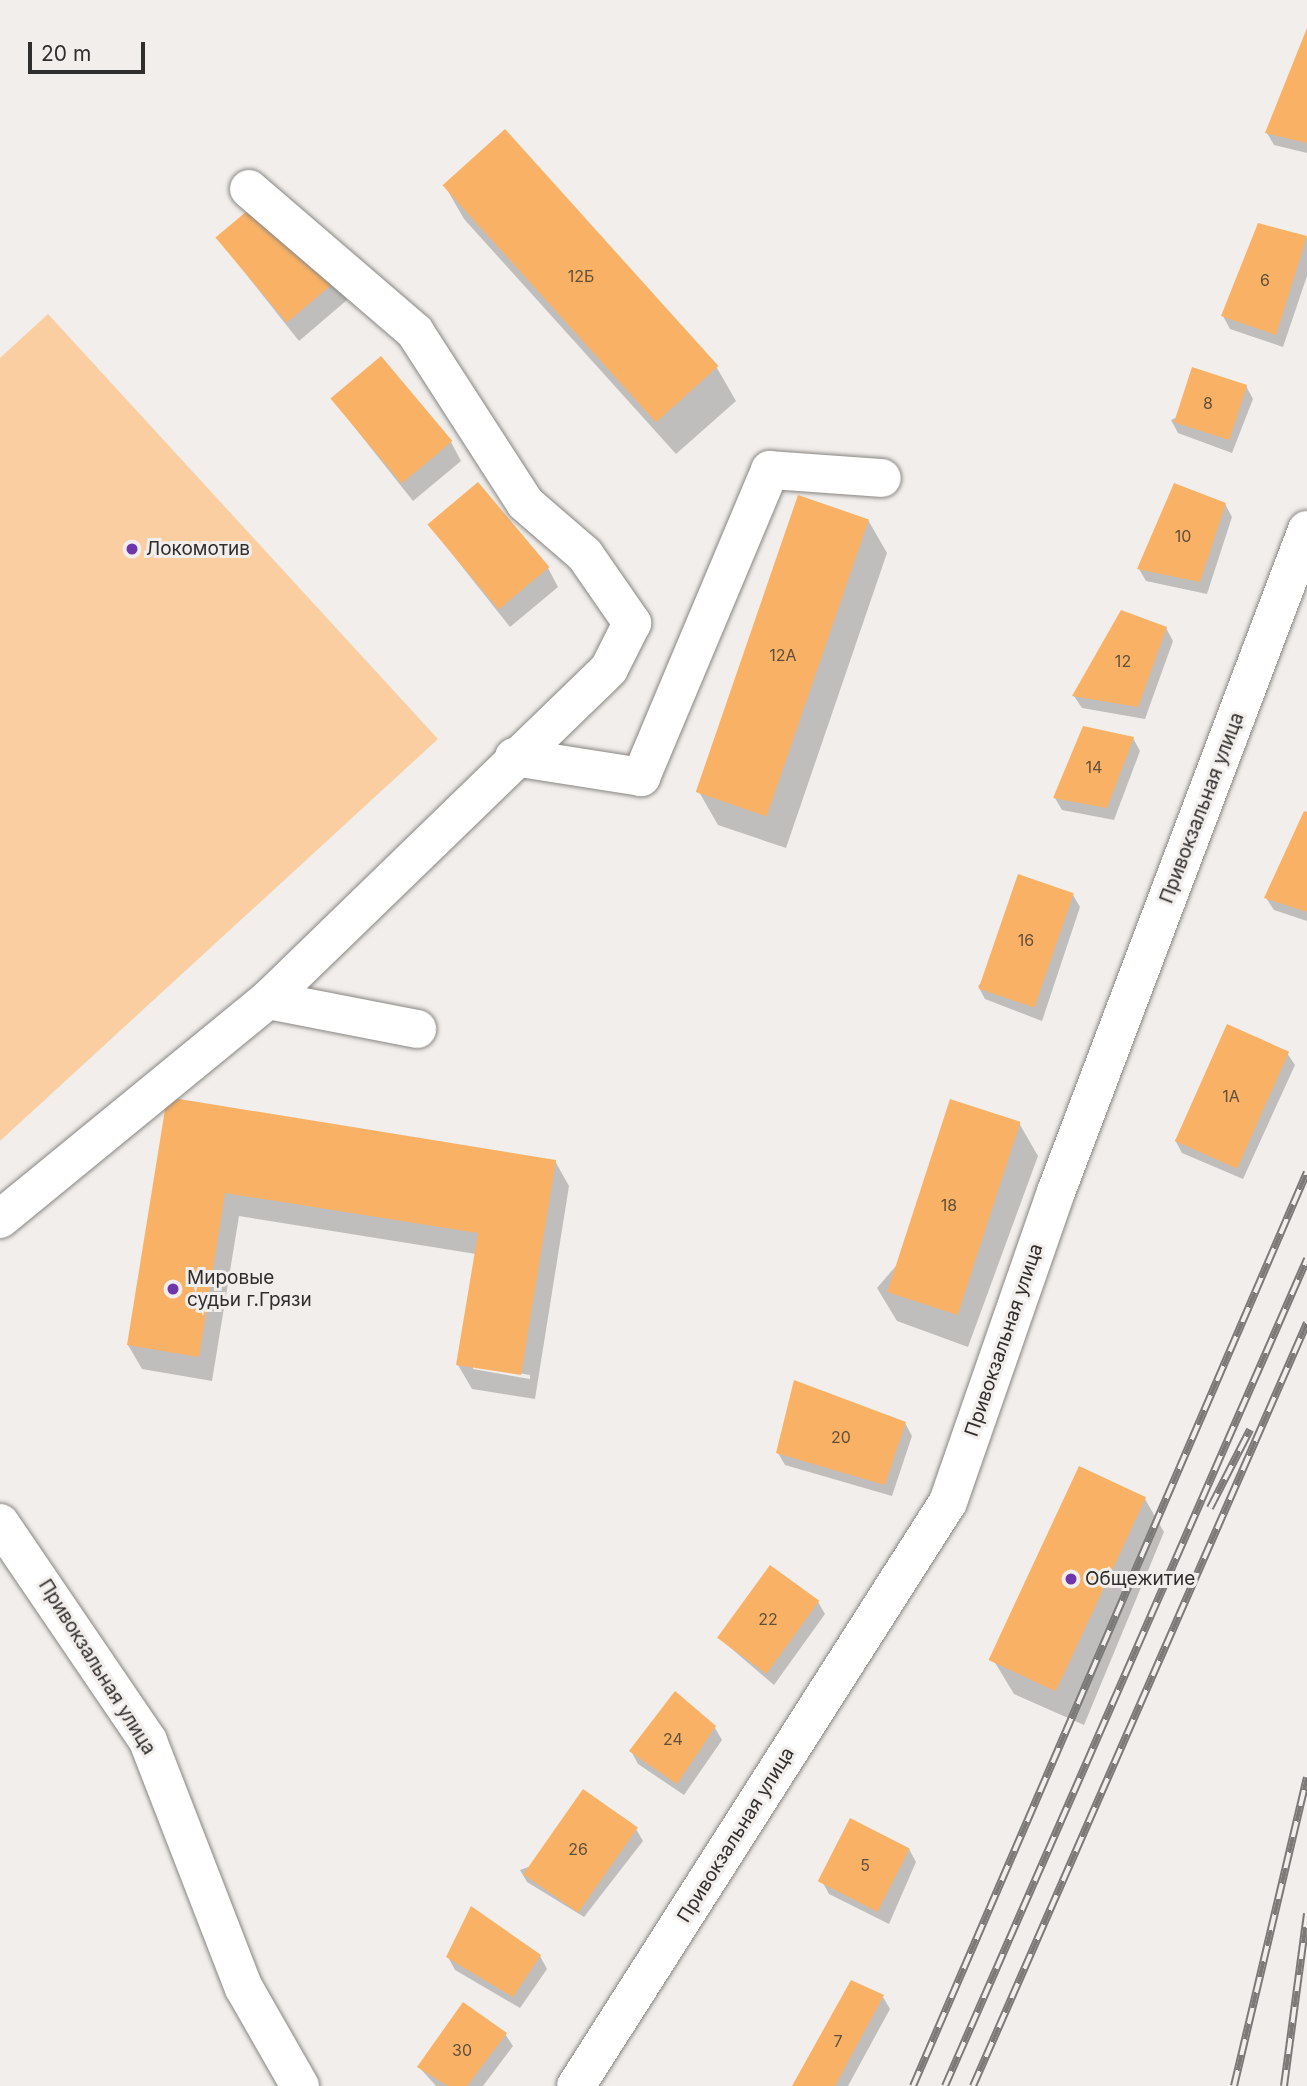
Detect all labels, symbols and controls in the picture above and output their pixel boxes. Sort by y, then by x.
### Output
scale bar [32,28,149,72]
text: 20 m [41,41,91,66]
house number: 12Б [568,266,594,286]
house number: 6 [1260,270,1270,290]
house number: 8 [1203,393,1213,413]
house number: 10 [1175,526,1191,546]
place label: Локомотив [146,538,250,560]
marker: Локомотив [124,541,140,557]
house number: 12А [769,645,797,665]
house number: 12 [1115,651,1131,671]
street label: Привокзальная улица [1155,709,1249,907]
house number: 14 [1086,757,1102,777]
house number: 16 [1018,930,1034,950]
house number: 1А [1222,1086,1240,1106]
house number: 18 [941,1195,957,1215]
street label: Привокзальная улица [960,1241,1048,1439]
place label: Мировые судьи г.Грязи [187,1267,312,1311]
marker: Мировые судьи г.Грязи [165,1281,181,1297]
house number: 20 [831,1427,851,1447]
place label: Общежитие [1085,1568,1195,1590]
marker: Общежитие [1063,1571,1079,1587]
street label: Привокзальная улица [34,1575,160,1759]
house number: 22 [758,1609,778,1629]
house number: 24 [663,1729,683,1749]
street label: Привокзальная улица [673,1743,799,1927]
house number: 26 [568,1839,588,1859]
house number: 5 [860,1855,870,1875]
house number: 7 [833,2031,843,2051]
house number: 30 [452,2040,472,2060]

